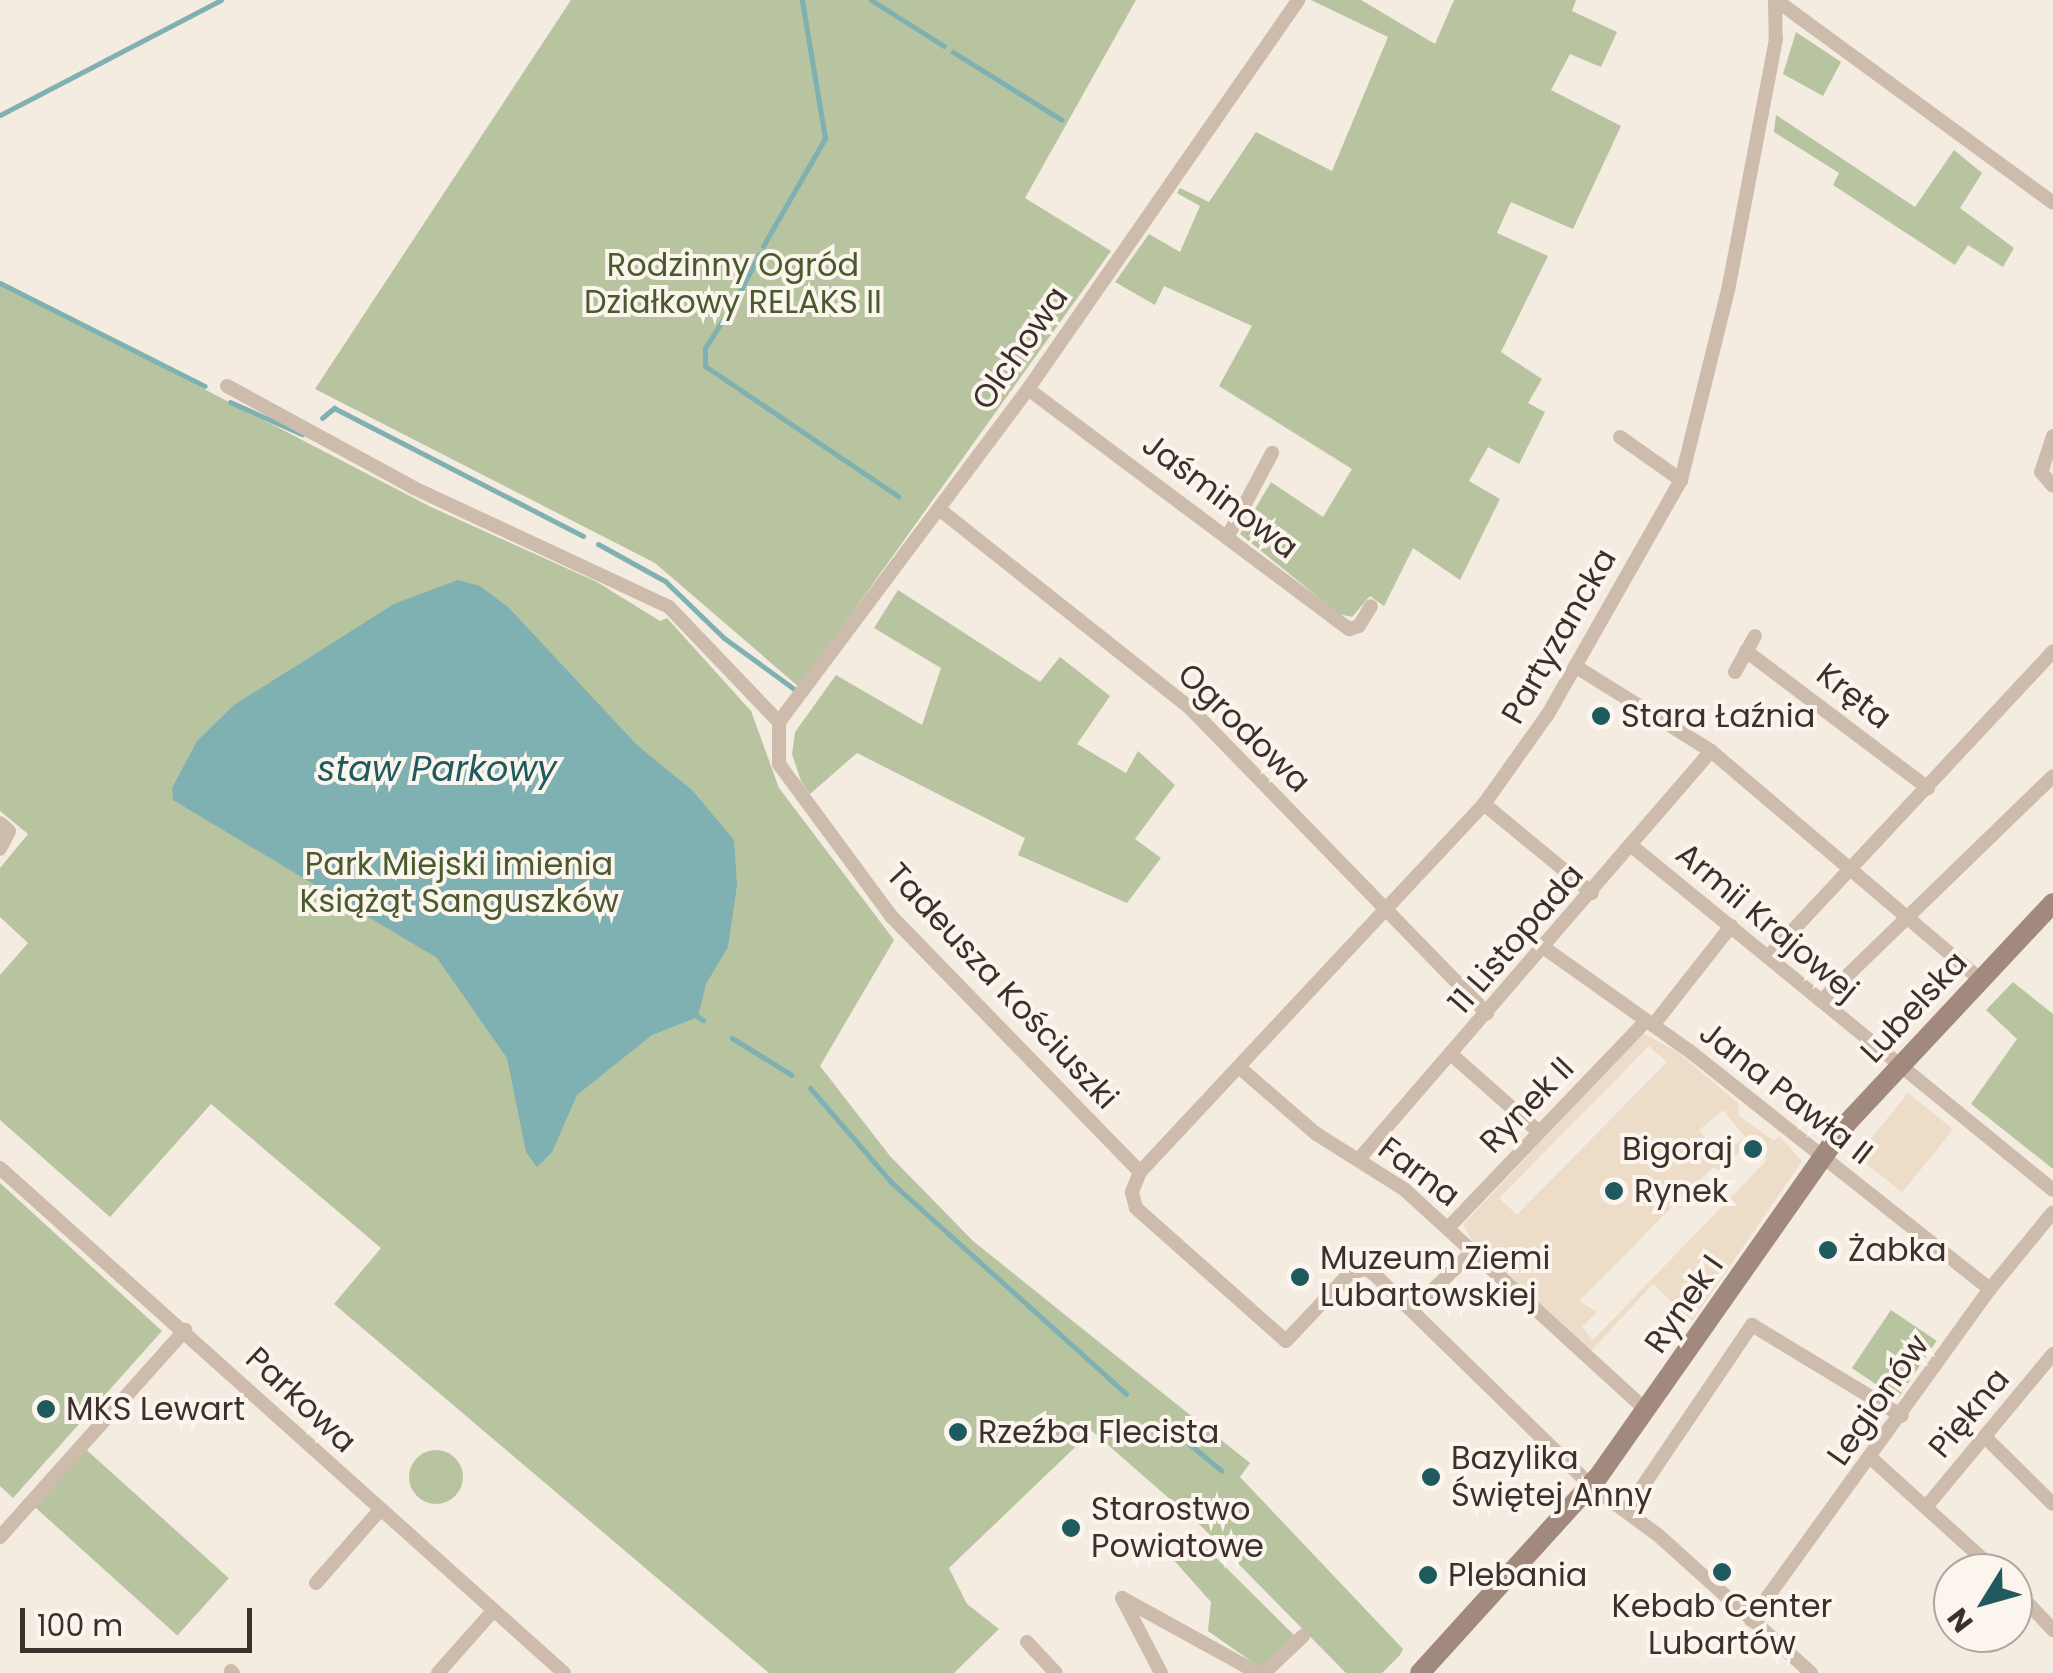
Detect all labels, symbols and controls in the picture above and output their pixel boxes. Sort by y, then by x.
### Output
park label: Rodzinny Ogród Działkowy RELAKS II [584,247,882,322]
street label: Olchowa [964,279,1076,417]
street label: Jaśminowa [1135,425,1305,567]
street label: Partyzancka [1493,542,1625,730]
street label: Ogrodowa [1170,655,1318,801]
street label: Kręta [1809,655,1899,737]
place label: Stara Łaźnia [1621,697,1815,735]
marker: Stara Łaźnia [1590,705,1612,727]
water label: staw Parkowy [317,748,557,790]
street label: Armii Krajowej [1668,835,1866,1009]
park label: Park Miejski imienia Książąt Sanguszków [299,846,619,921]
street label: Tadeusza Kościuszki [878,855,1126,1117]
street label: 11 Listopada [1440,856,1592,1022]
street label: Lubelska [1853,943,1975,1071]
street label: Jana Pawła II [1692,1013,1880,1173]
street label: Rynek II [1472,1049,1582,1161]
street label: Farna [1371,1129,1467,1215]
place label: Bigoraj [1622,1130,1733,1168]
marker: Bigoraj [1742,1138,1764,1160]
place label: Rynek [1634,1172,1728,1210]
marker: Rynek [1603,1180,1625,1202]
place label: Żabka [1848,1231,1947,1269]
marker: Żabka [1817,1239,1839,1261]
place label: Muzeum Ziemi Lubartowskiej [1320,1240,1550,1315]
street label: Rynek I [1637,1248,1731,1360]
marker: Muzeum Ziemi Lubartowskiej [1289,1266,1311,1288]
street label: Legionów [1819,1327,1937,1473]
street label: Parkowa [238,1339,364,1461]
street label: Piękna [1921,1361,2017,1465]
place label: MKS Lewart [66,1390,245,1428]
marker: MKS Lewart [35,1398,57,1420]
place label: Rzeźba Flecista [978,1413,1219,1451]
marker: Rzeźba Flecista [947,1421,969,1443]
place label: Bazylika Świętej Anny [1451,1440,1652,1515]
marker: Bazylika Świętej Anny [1420,1466,1442,1488]
place label: Starostwo Powiatowe [1091,1491,1264,1566]
marker: Starostwo Powiatowe [1060,1517,1082,1539]
north arrow [1933,1553,2033,1653]
place label: Plebania [1448,1556,1587,1594]
marker: Kebab Center Lubartów [1711,1561,1733,1583]
marker: Plebania [1417,1564,1439,1586]
scale bar [25,1588,258,1650]
place label: Kebab Center Lubartów [1612,1588,1832,1663]
text: N [1938,1600,1982,1640]
text: 100 m [37,1604,123,1647]

